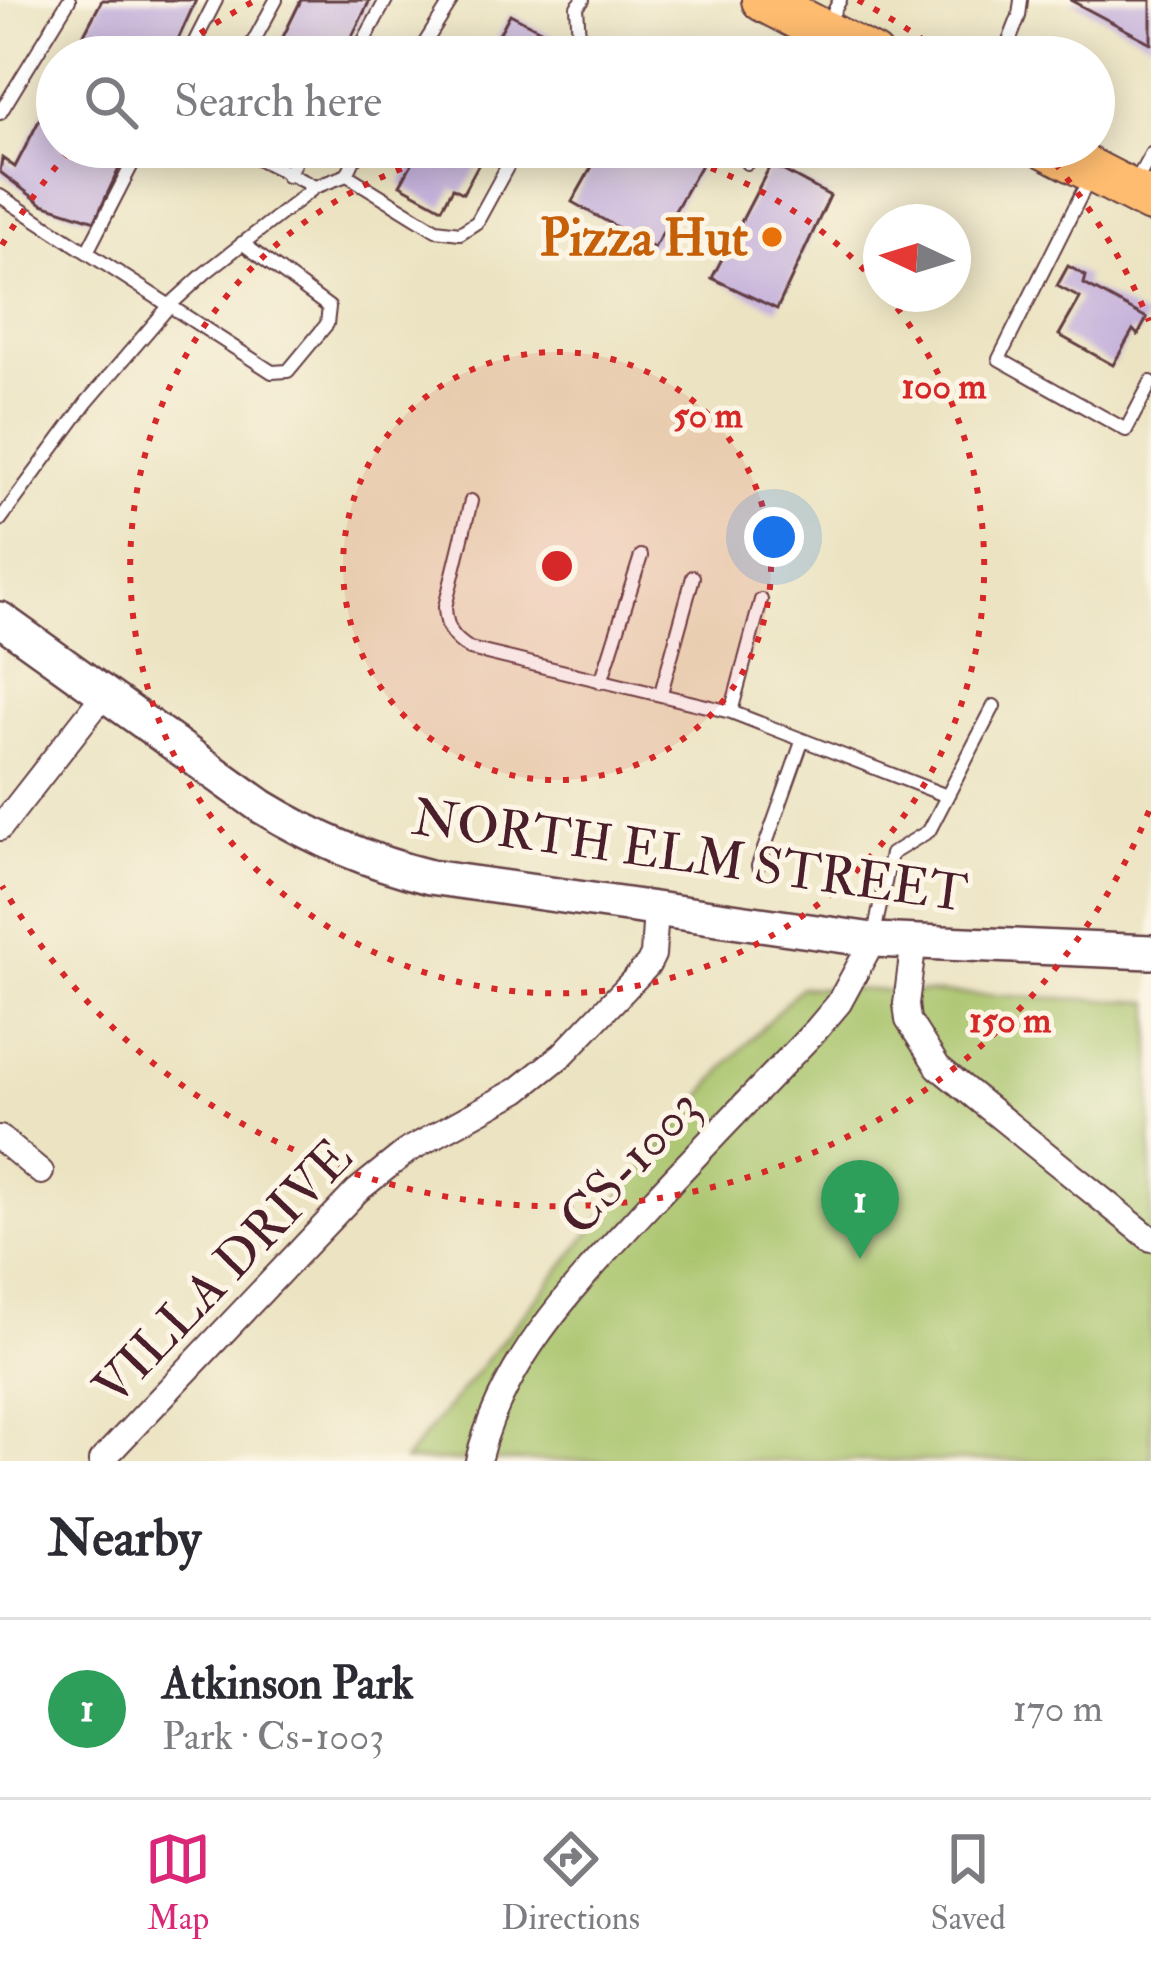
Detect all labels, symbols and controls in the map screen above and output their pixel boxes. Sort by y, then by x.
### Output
search box [36,36,1115,168]
icon: search [78,69,144,135]
text: Search here [174,74,382,130]
north arrow [863,204,971,312]
place label: Pizza Hut [540,207,748,271]
marker: Pizza Hut [759,224,785,250]
text: 100 m [901,364,987,409]
text: 50 m [673,393,743,438]
your location [744,507,804,567]
centre of rings [536,545,578,587]
street label: NORTH ELM STREET [408,785,971,927]
text: 150 m [969,998,1051,1043]
street label: CS-1003 [547,1076,714,1249]
street label: VILLA DRIVE [81,1126,366,1419]
pin: 1 [821,1160,899,1259]
text: Nearby [48,1507,201,1571]
text: Atkinson Park [162,1656,414,1712]
text: 1 [80,1684,94,1733]
text: 170 m [1013,1684,1103,1733]
text: Park · Cs-1003 [162,1712,384,1761]
tab: Map [145,1826,211,1939]
tab: Directions [502,1826,640,1939]
tab: Saved [930,1826,1006,1939]

